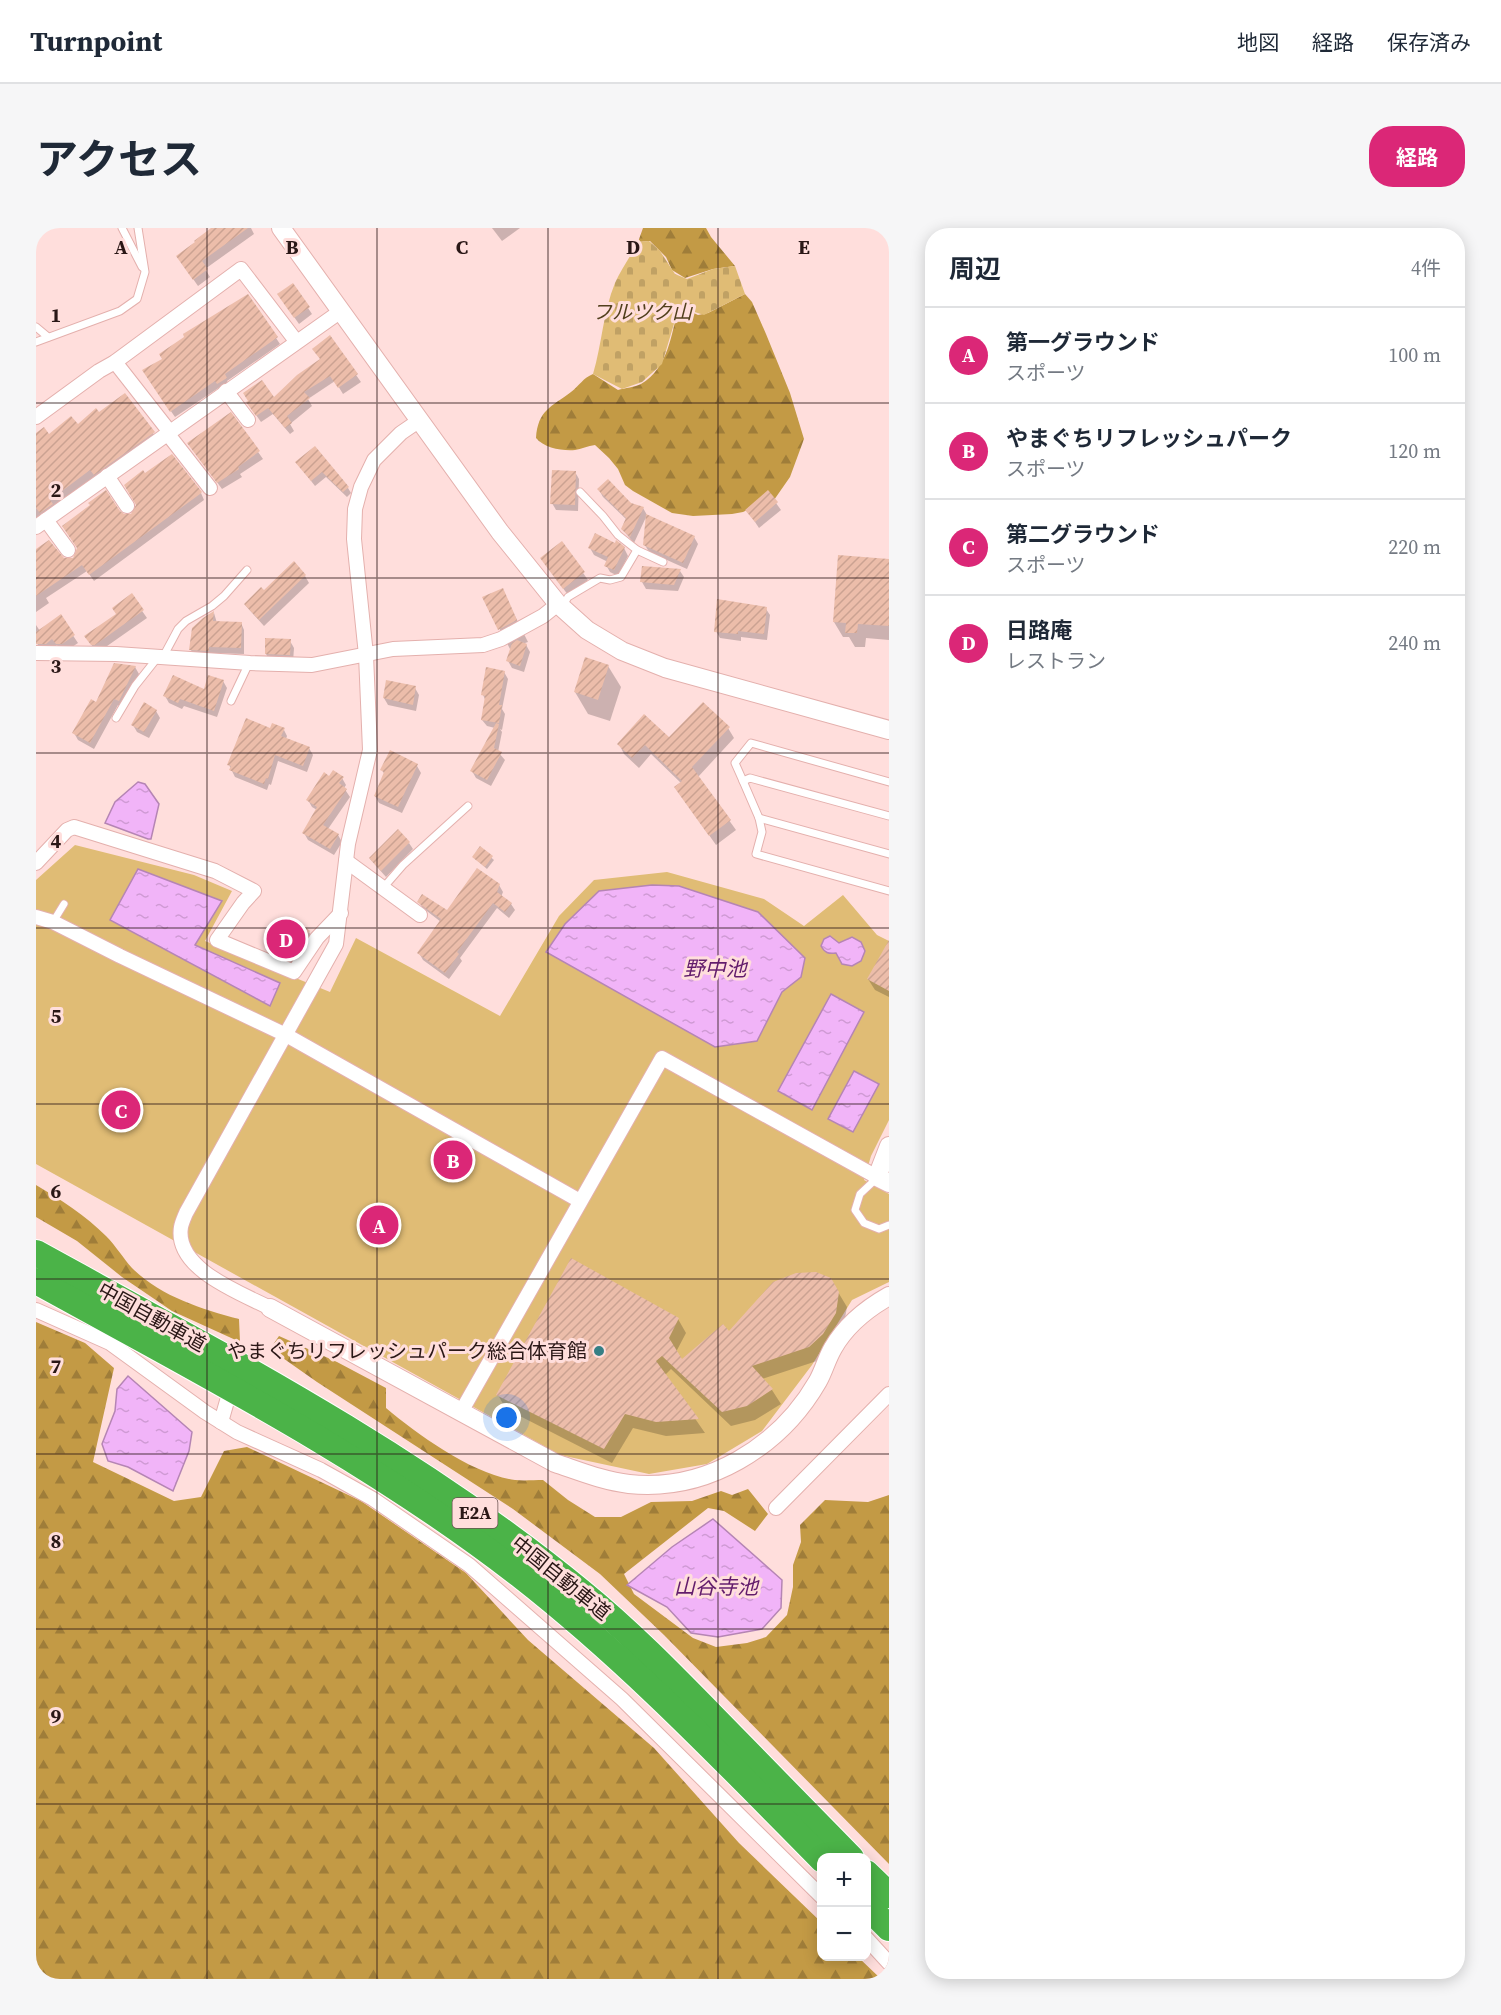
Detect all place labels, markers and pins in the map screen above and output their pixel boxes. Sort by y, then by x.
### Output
pin: D [266,916,306,962]
pin: C [102,1088,140,1132]
pin: B [434,1138,472,1182]
pin: A [360,1202,398,1248]
place label: やまぐちリフレッシュパーク総合体育館 [227,1337,587,1365]
marker: やまぐちリフレッシュパーク総合体育館 [592,1344,606,1358]

